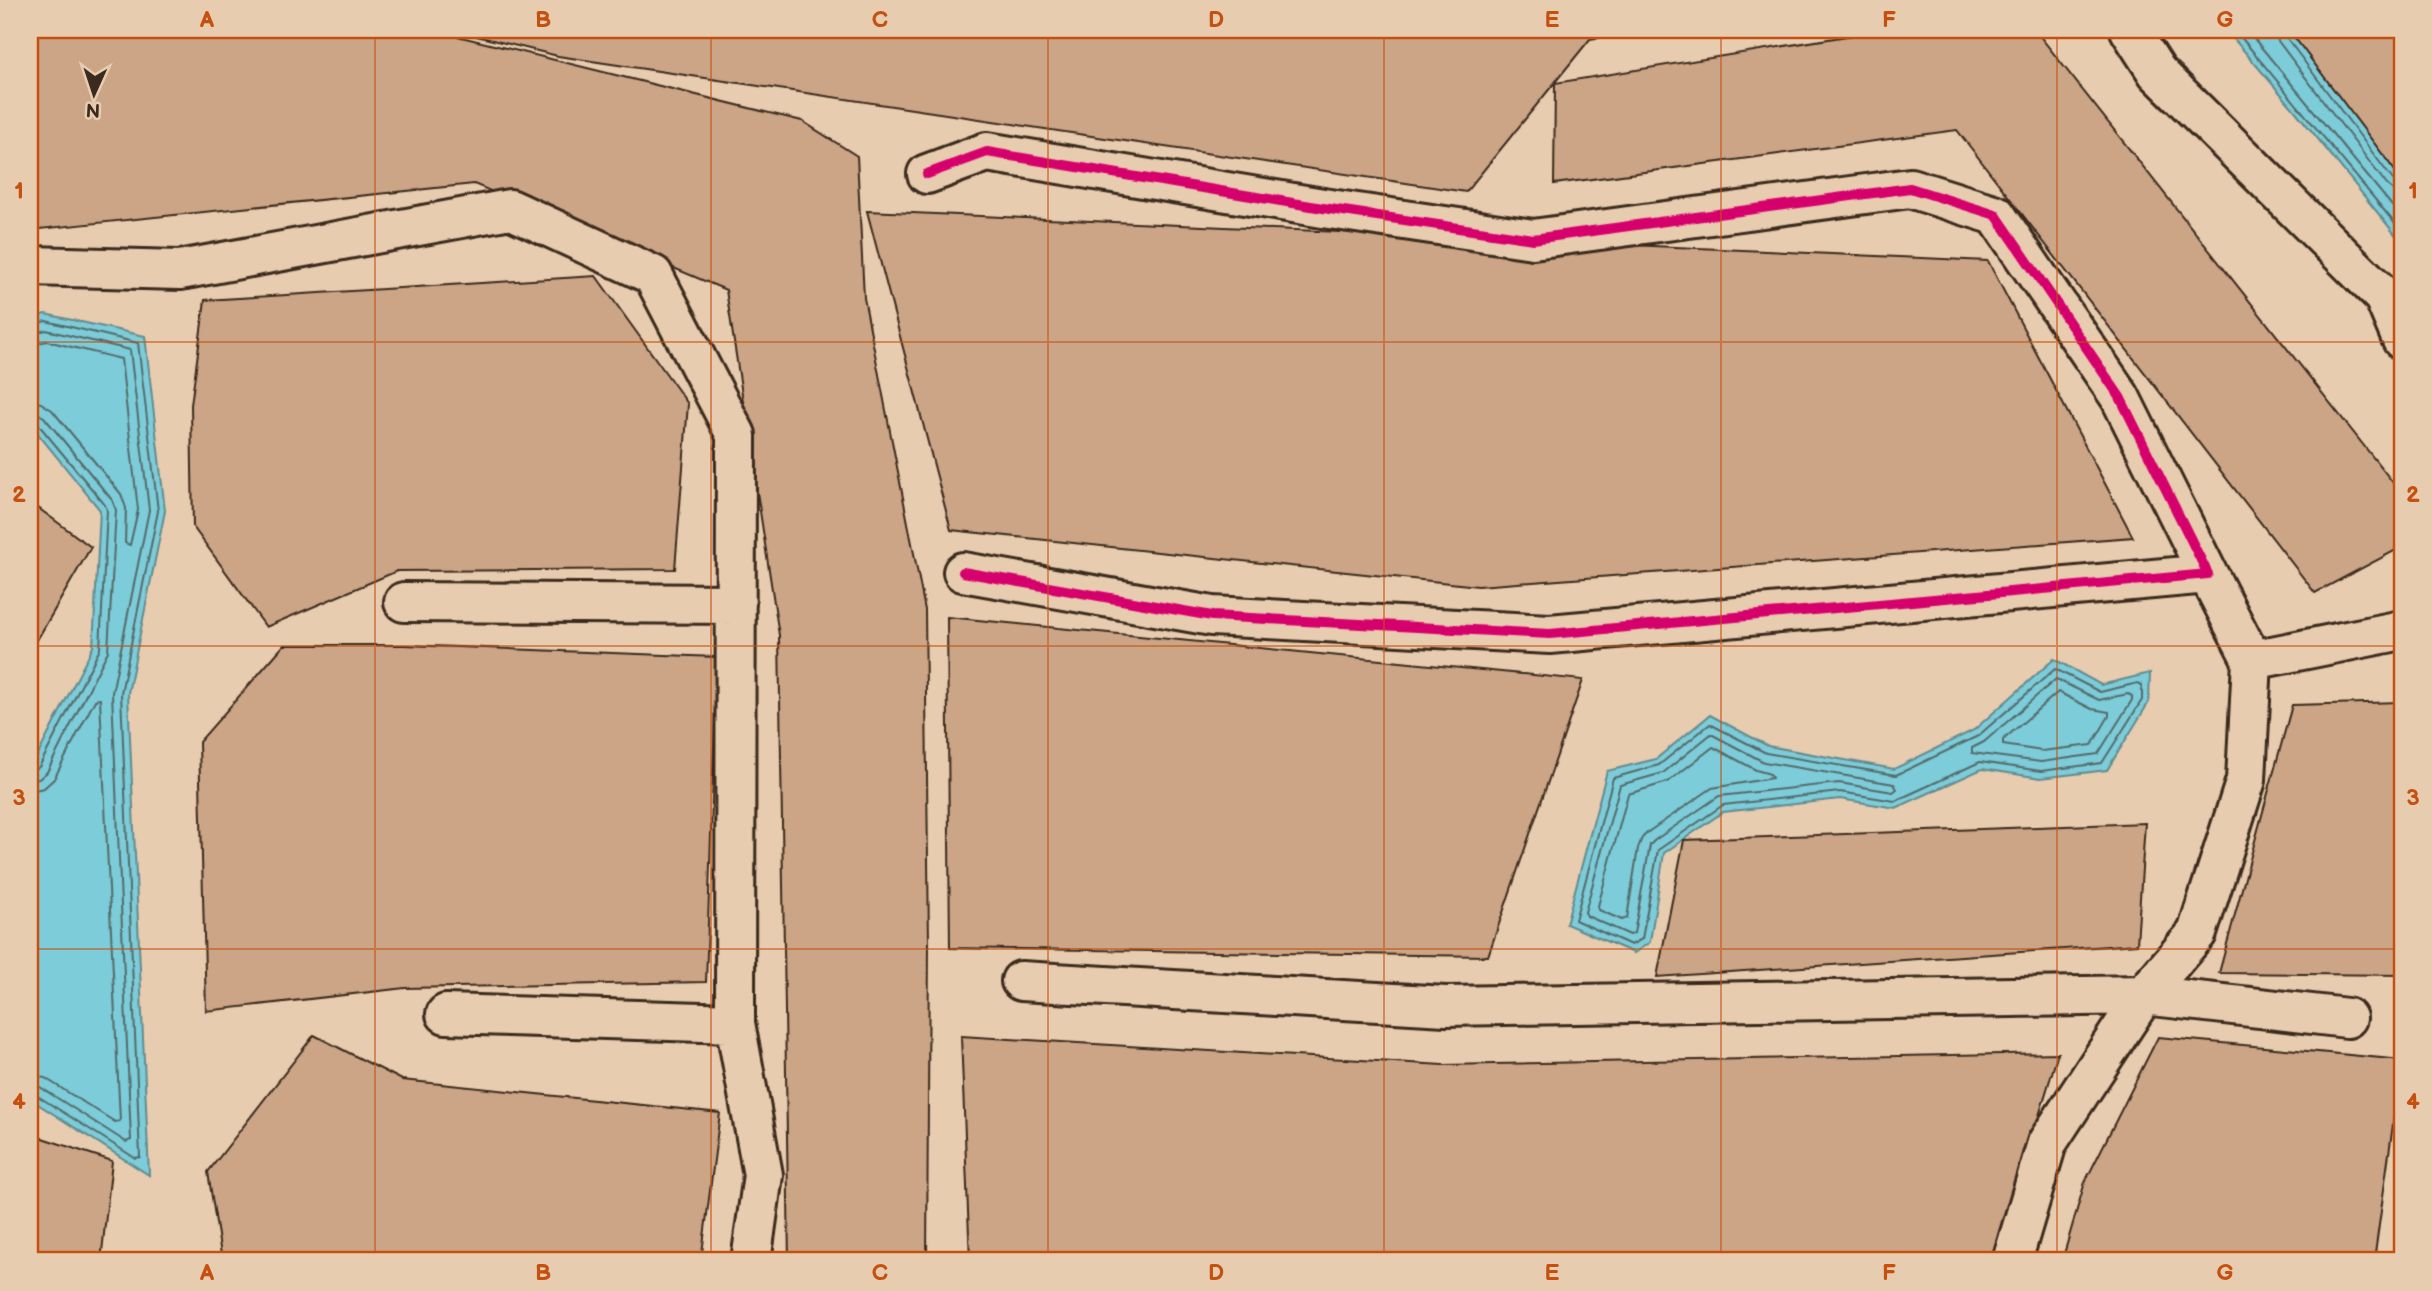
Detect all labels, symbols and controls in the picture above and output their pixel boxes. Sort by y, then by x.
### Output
text: A [199,6,215,34]
text: B [535,6,551,34]
text: C [872,6,888,34]
text: D [1208,6,1224,34]
text: E [1545,6,1560,34]
text: F [1882,6,1896,34]
text: G [2217,6,2234,34]
north arrow [60,60,130,130]
text: N [85,98,101,121]
text: 1 [14,177,24,205]
text: 1 [2408,177,2418,205]
text: 2 [12,481,26,509]
text: 2 [2406,481,2420,509]
text: 3 [12,784,26,812]
text: 3 [2406,784,2420,812]
text: 4 [12,1088,26,1116]
text: 4 [2406,1088,2420,1116]
text: A [199,1259,215,1287]
text: B [535,1259,551,1287]
text: C [872,1259,888,1287]
text: D [1208,1259,1224,1287]
text: E [1545,1259,1560,1287]
text: F [1882,1259,1896,1287]
text: G [2217,1259,2234,1287]

